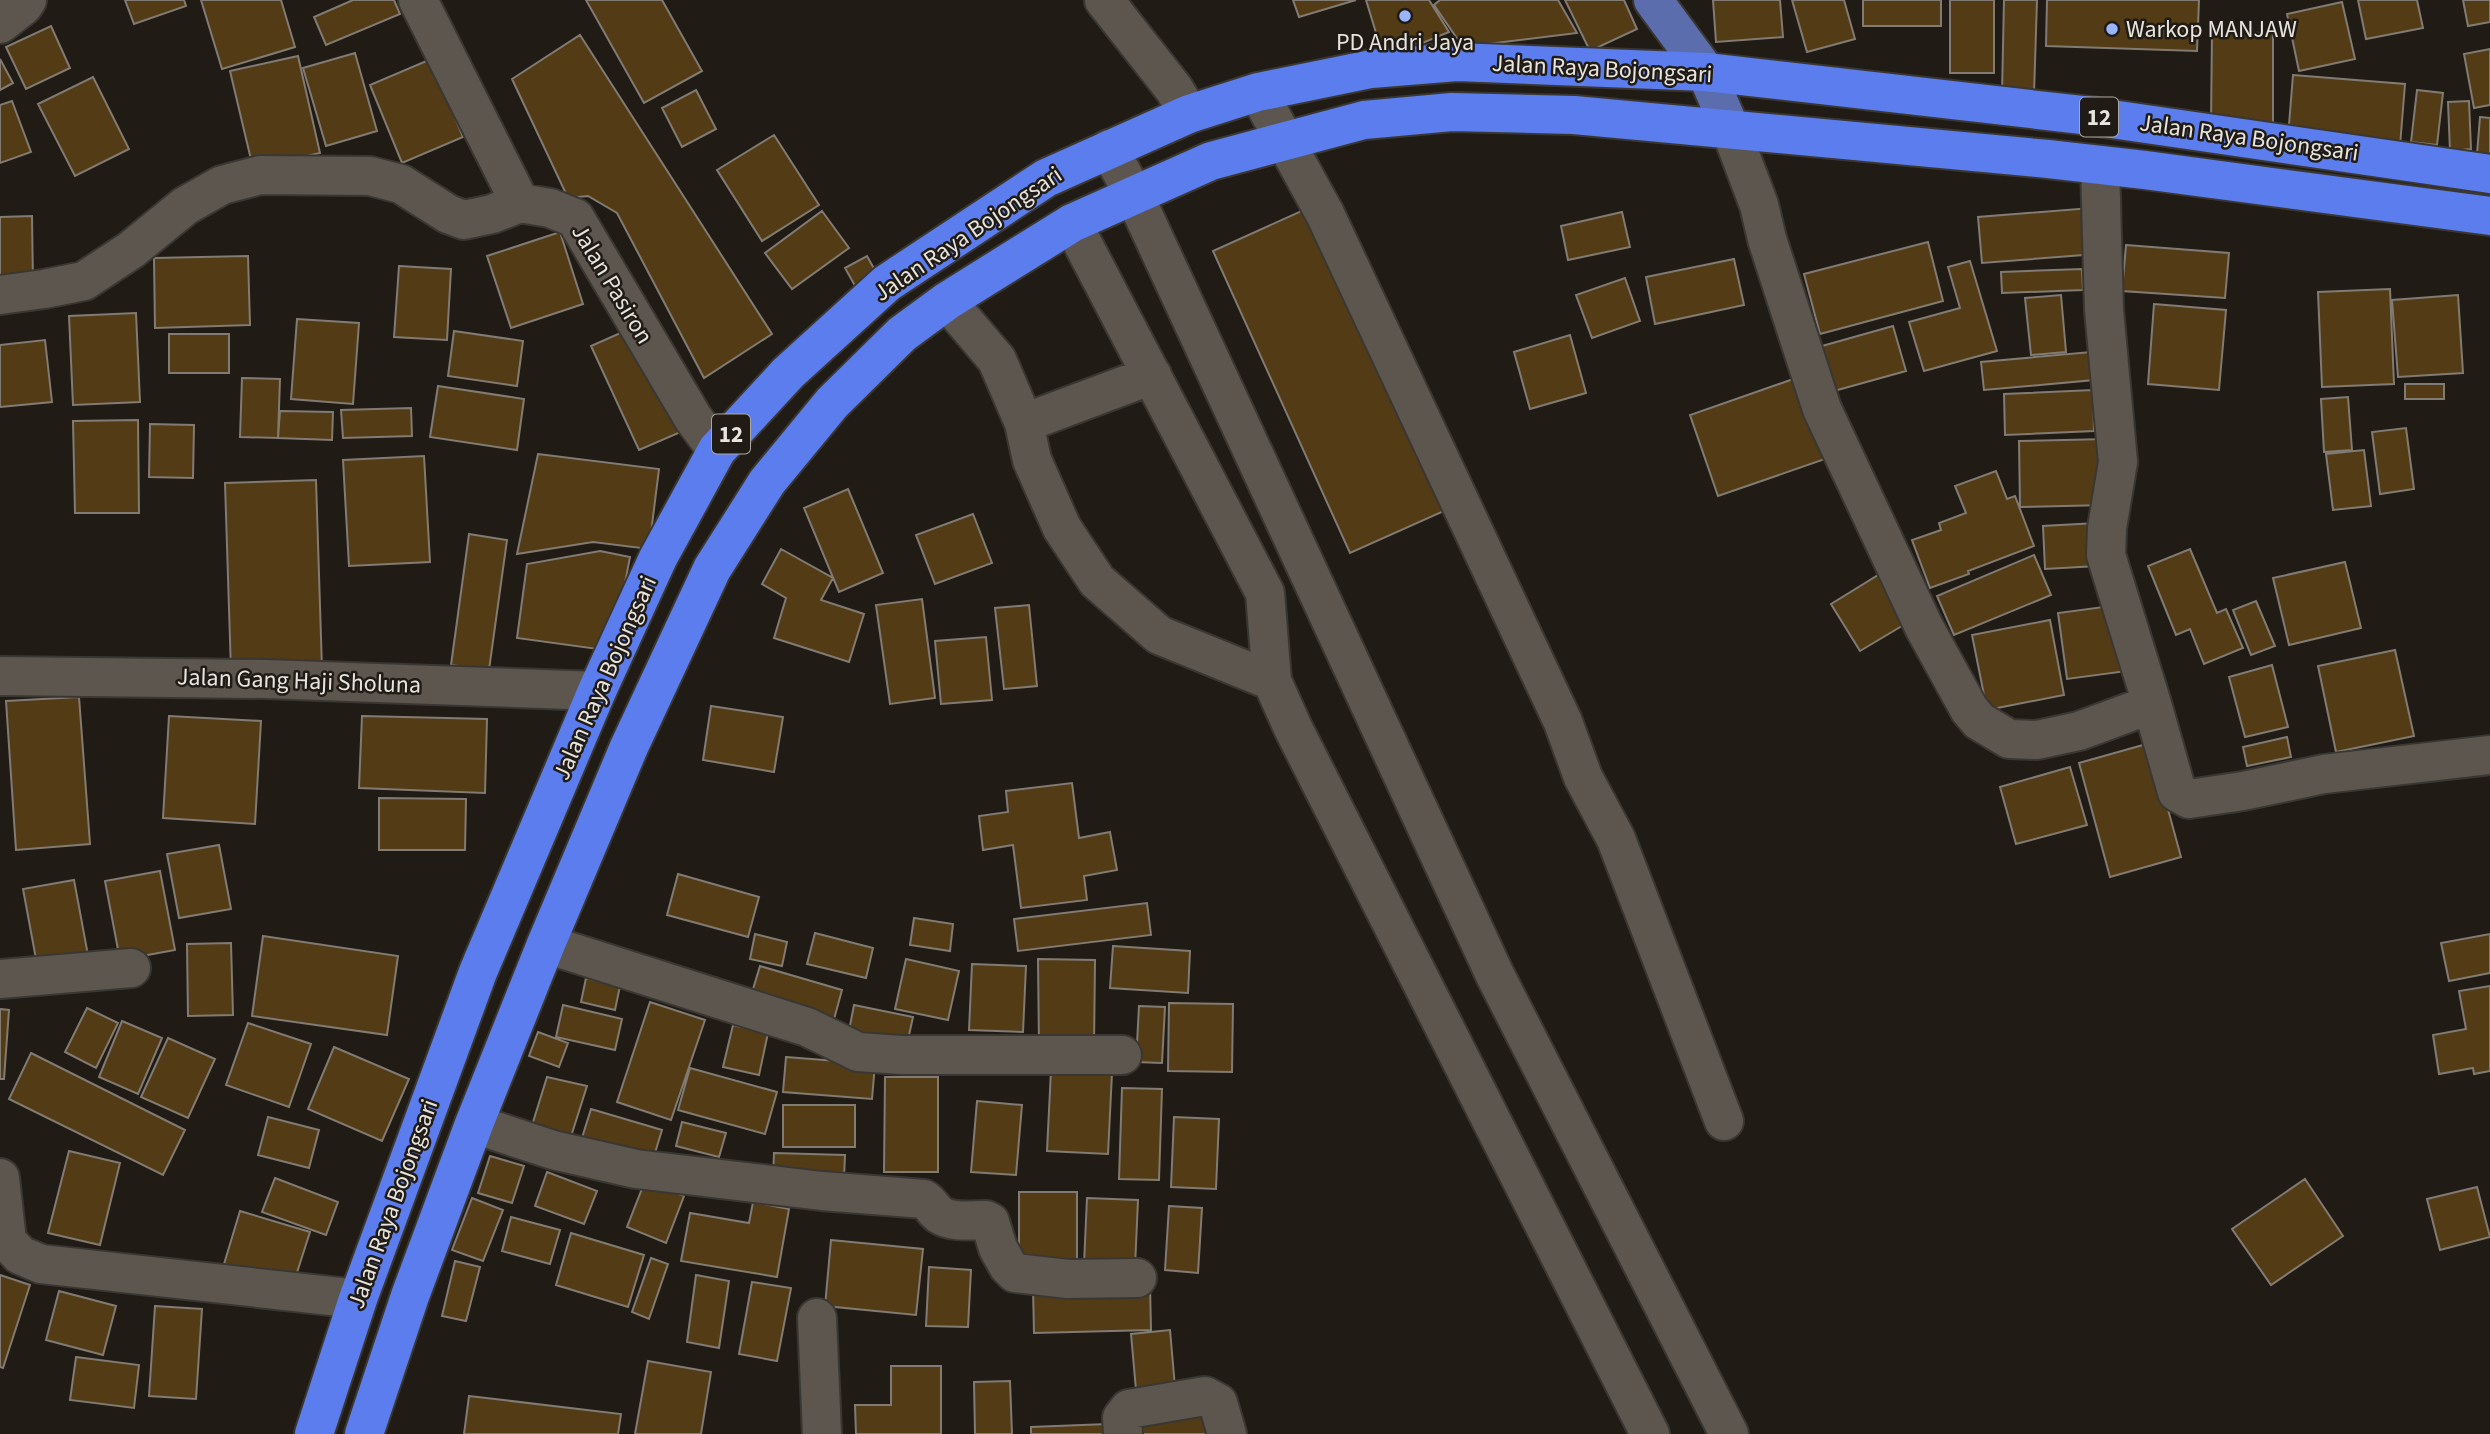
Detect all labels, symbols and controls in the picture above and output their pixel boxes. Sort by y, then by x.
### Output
marker: PD Andri Jaya [1397,8,1413,24]
place label: Warkop MANJAW [2126,12,2297,47]
marker: Warkop MANJAW [2104,21,2120,37]
place label: PD Andri Jaya [1336,25,1474,60]
street label: Jalan Raya Bojongsari [1491,46,1713,92]
road number: 12 [2080,98,2118,136]
street label: Jalan Raya Bojongsari [2137,105,2361,171]
street label: Jalan Raya Bojongsari [867,158,1069,310]
street label: Jalan Pasiron [562,217,662,351]
road number: 12 [712,414,750,454]
street label: Jalan Raya Bojongsari [544,570,666,786]
street label: Jalan Gang Haji Sholuna [176,659,422,703]
street label: Jalan Raya Bojongsari [339,1094,447,1314]

